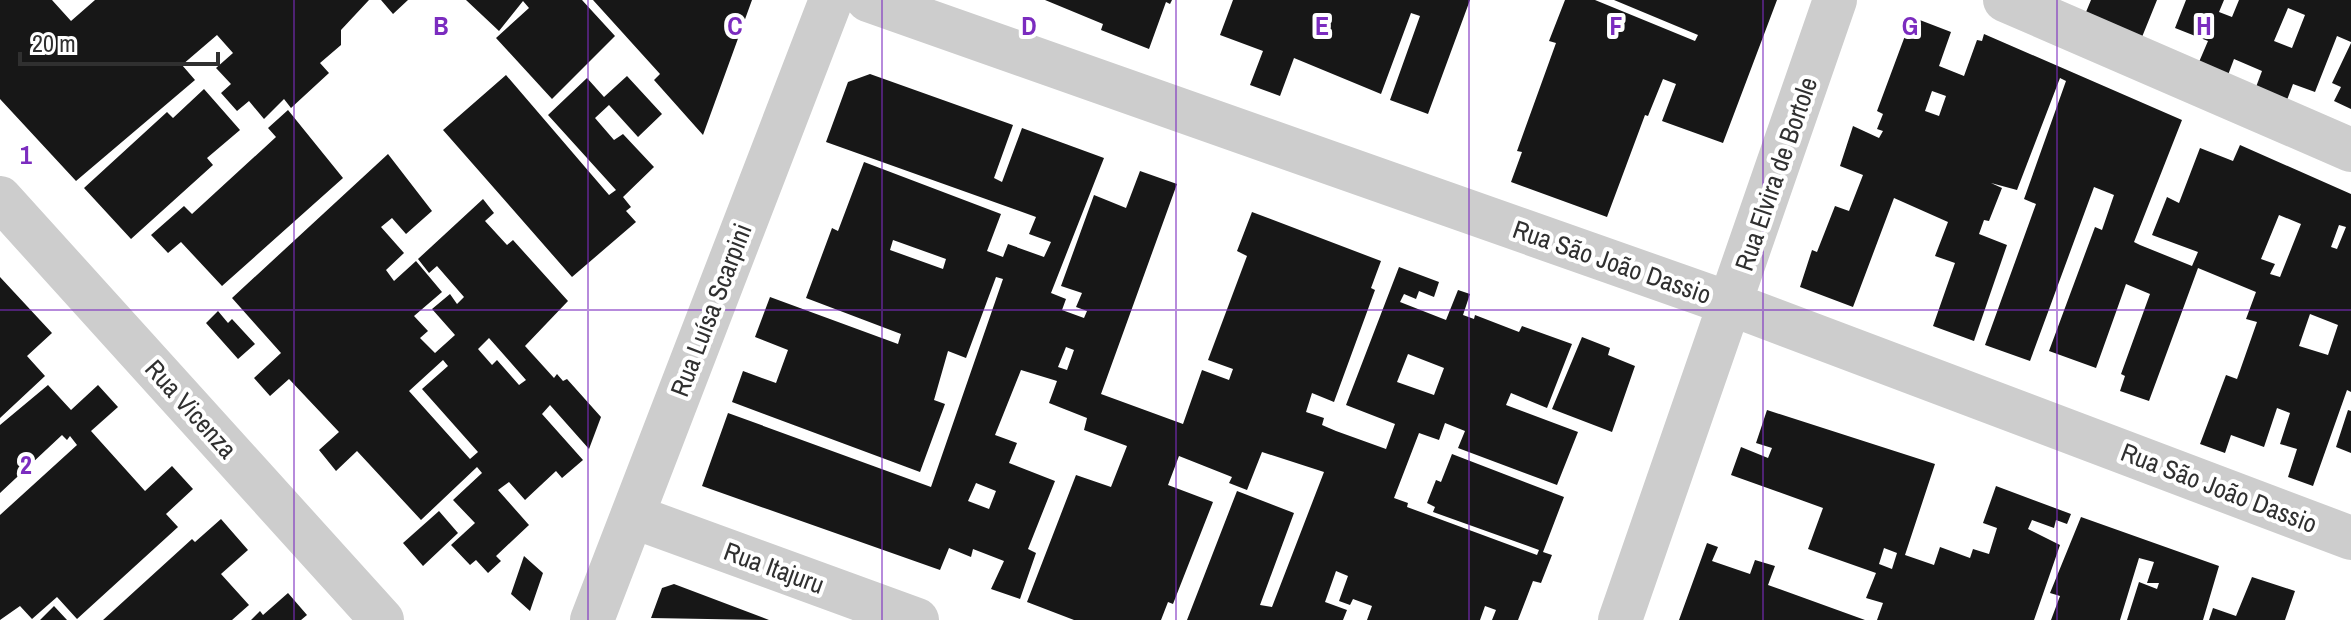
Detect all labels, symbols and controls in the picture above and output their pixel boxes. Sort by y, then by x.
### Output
text: B [433,8,449,43]
text: C [727,8,743,43]
text: D [1021,8,1037,43]
text: E [1315,8,1329,43]
text: F [1609,8,1623,43]
text: G [1902,8,1918,43]
text: H [2196,8,2212,43]
scale bar [20,16,218,66]
text: 20 m [32,27,76,59]
street label: Rua Elvira de Bortole [1726,72,1825,275]
text: 1 [20,137,32,172]
street label: Rua São João Dassio [1508,211,1716,312]
street label: Rua Luísa Scarpini [661,218,760,401]
street label: Rua Vicenza [138,352,245,466]
street label: Rua São João Dassio [2116,434,2322,541]
text: 2 [20,447,32,482]
street label: Rua Itajuru [719,533,829,602]

